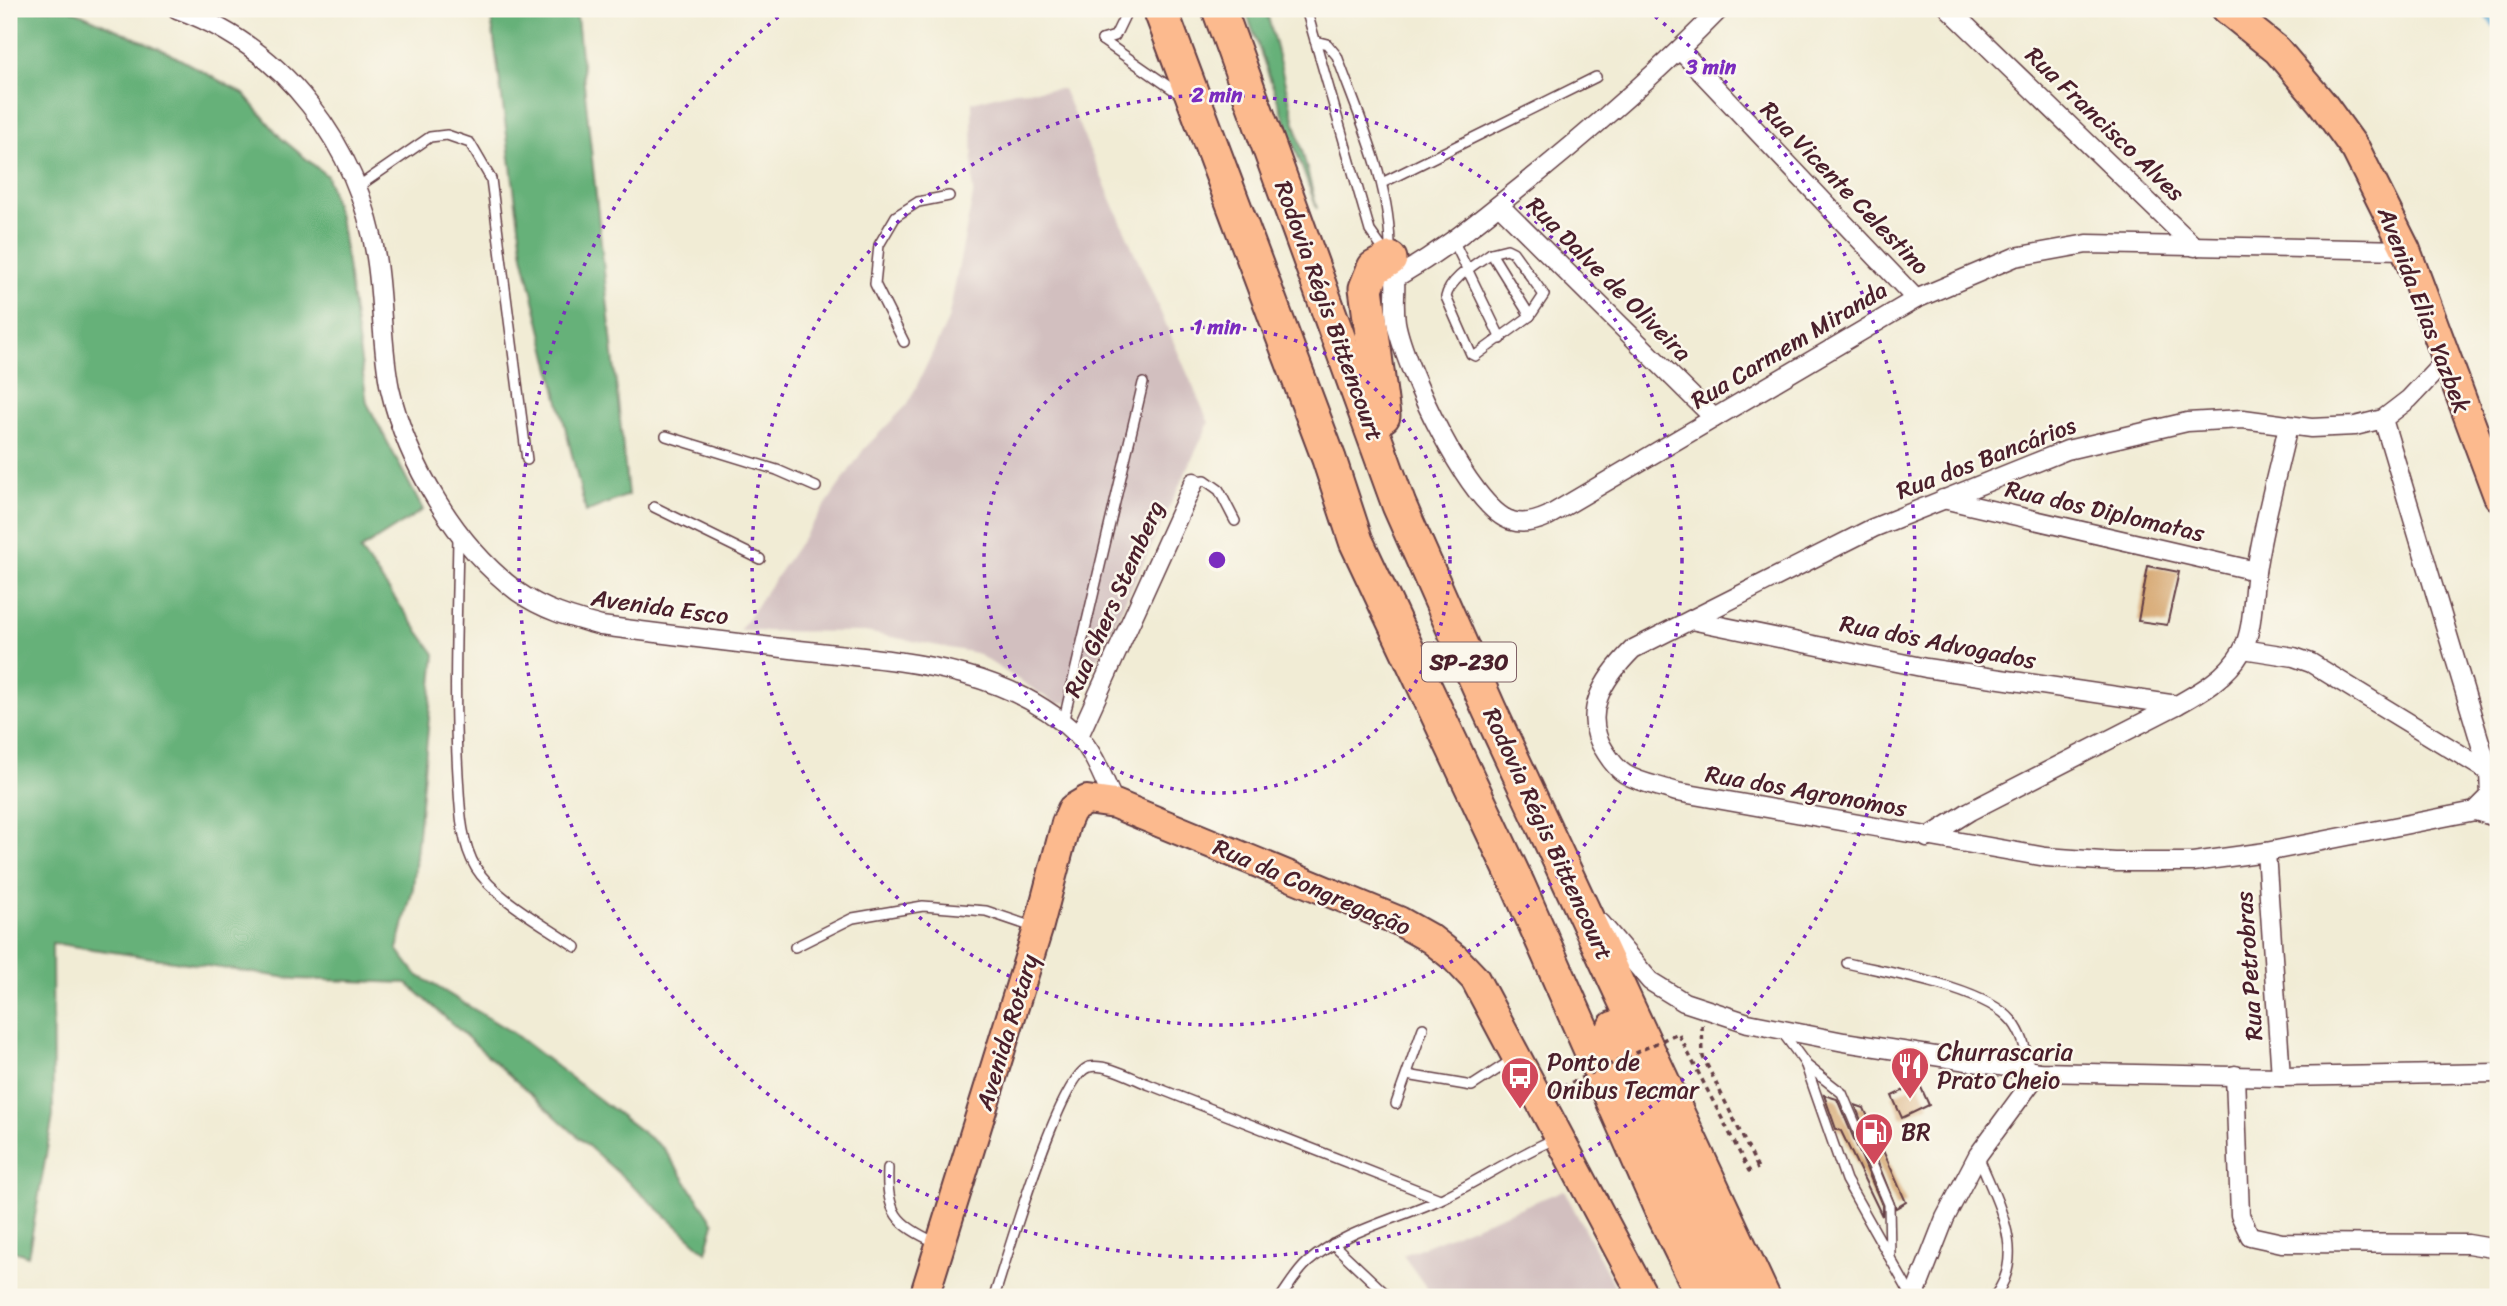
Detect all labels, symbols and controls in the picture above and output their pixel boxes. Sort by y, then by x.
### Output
street label: Rua Francisco Alves [2015,36,2195,212]
text: 3 min [1685,48,1737,86]
text: 2 min [1191,76,1243,114]
street label: Rua Vicente Celestino [1750,91,1940,285]
street label: Rodovia Régis Bittencourt [1262,175,1396,447]
street label: Rua Dalve de Oliveira [1516,186,1702,372]
street label: Avenida Elias Yazbek [2365,200,2483,420]
street label: Rua Carmem Miranda [1682,269,1896,421]
text: 1 min [1193,308,1242,346]
street label: Rua dos Bancários [1890,404,2082,512]
street label: Rua dos Diplomatas [2001,468,2210,555]
street label: Rua Ghers Stemberg [1052,494,1176,704]
centre of rings [1205,548,1229,572]
street label: Avenida Esco [588,576,731,637]
street label: Rua dos Advogados [1836,602,2041,682]
road number: SP-230 [1422,642,1516,682]
street label: Rodovia Régis Bittencourt [1471,700,1625,968]
street label: Rua dos Agronomos [1702,753,1911,830]
street label: Rua da Congregação [1206,826,1418,948]
street label: Rua Petrobras [2223,890,2275,1042]
street label: Avenida Rotary [963,948,1051,1116]
place label: Churrascaria Prato Cheio [1937,1031,2074,1101]
place label: Ponto de Onibus Tecmar [1547,1041,1700,1111]
restaurant icon: Churrascaria Prato Cheio [1889,1045,1931,1100]
bus stop icon: Ponto de Onibus Tecmar [1499,1055,1541,1110]
fuel station icon: BR [1853,1111,1895,1166]
place label: BR [1901,1111,1931,1153]

